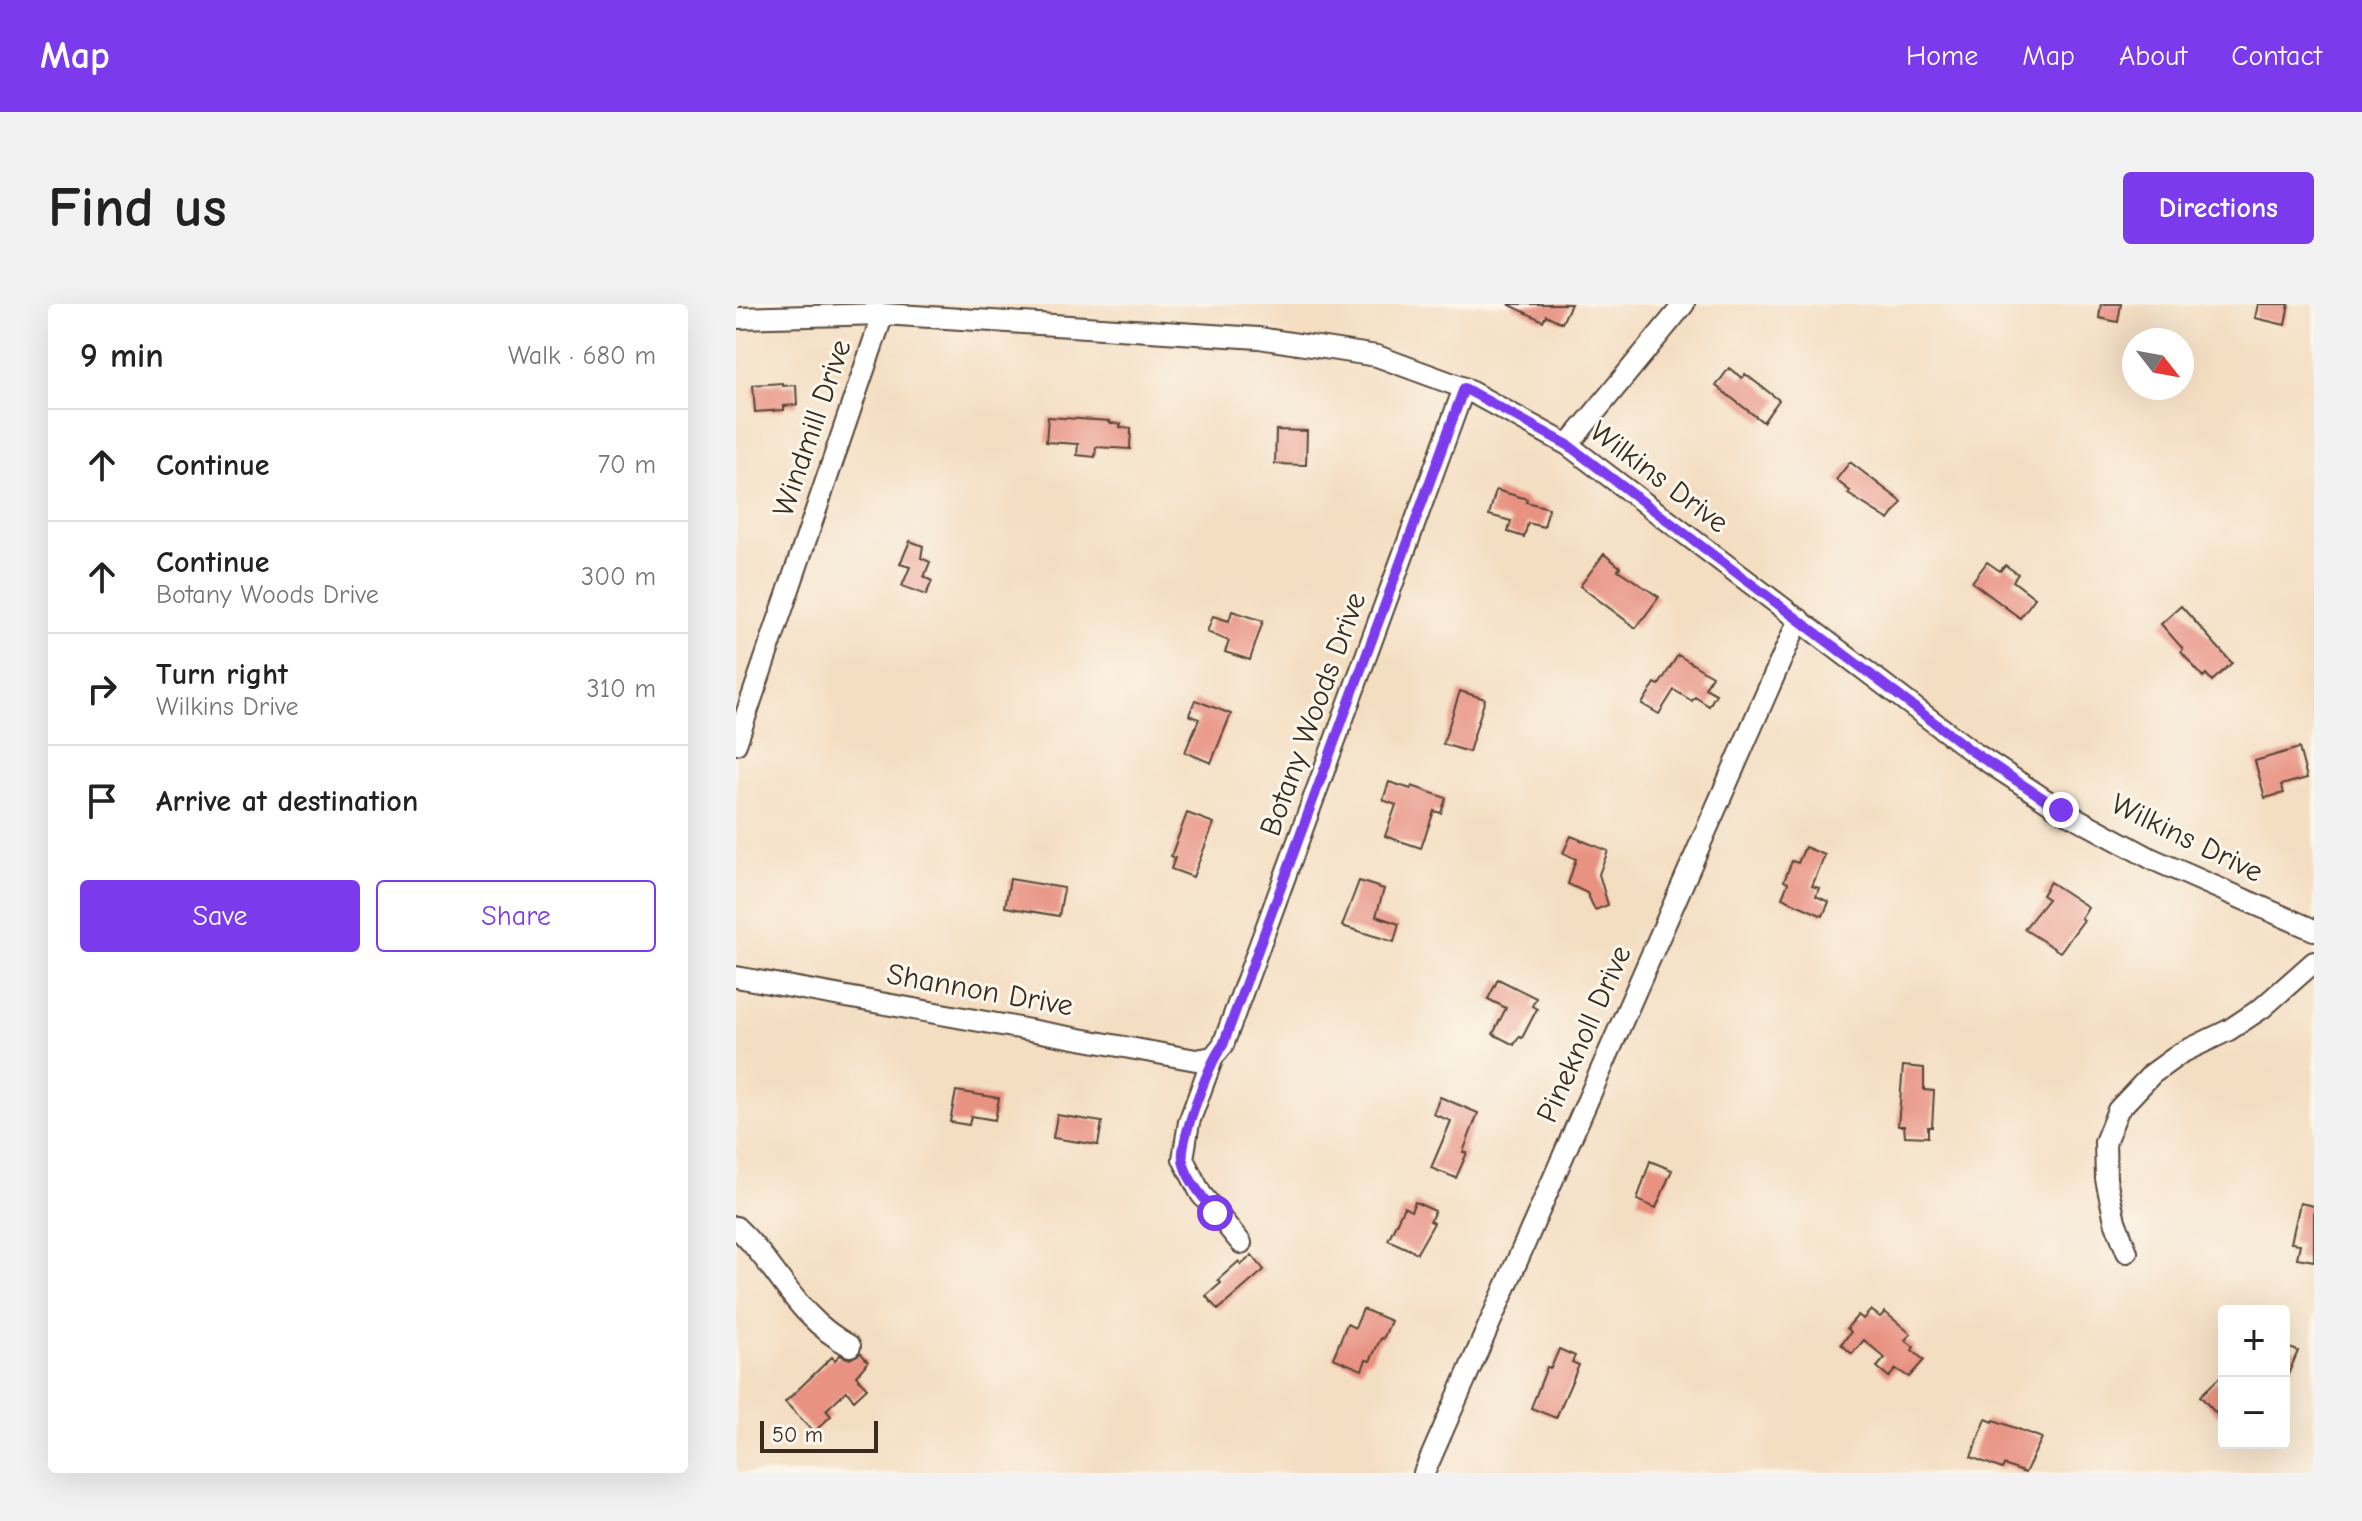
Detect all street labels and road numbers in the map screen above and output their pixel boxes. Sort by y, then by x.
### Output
street label: Windmill Drive [765,335,859,521]
street label: Wilkins Drive [1583,414,1735,540]
street label: Botany Woods Drive [1253,587,1373,841]
street label: Wilkins Drive [2105,786,2269,890]
street label: Pineknoll Drive [1529,940,1639,1128]
street label: Shannon Drive [884,956,1076,1024]

